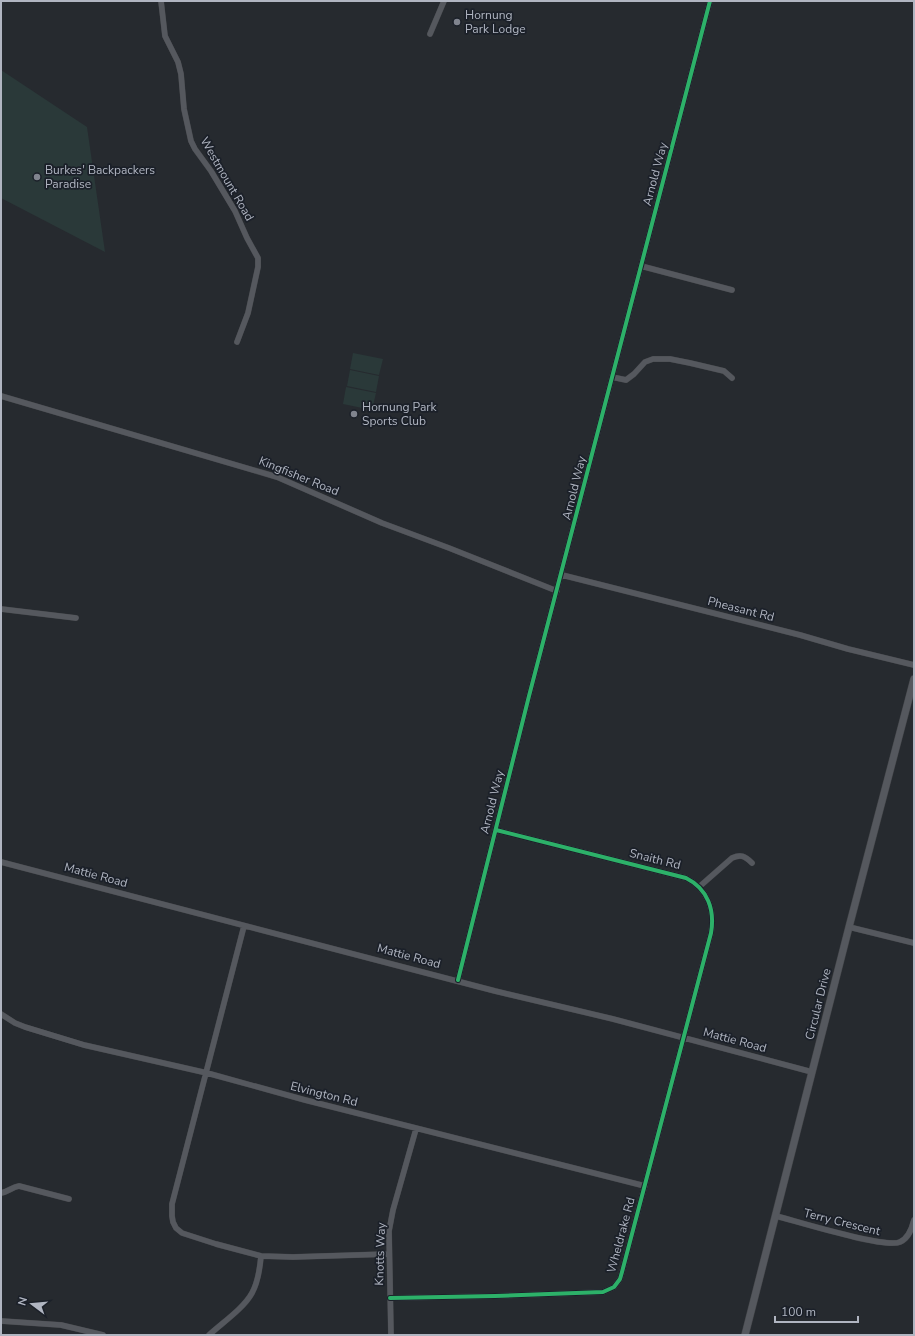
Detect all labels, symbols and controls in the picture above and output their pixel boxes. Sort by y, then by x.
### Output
place label: Hornung Park Lodge [465,7,526,37]
marker: Hornung Park Lodge [452,17,462,27]
street label: Westmount Road [196,134,258,224]
street label: Arnold Way [639,140,671,208]
place label: Burkes' Backpackers Paradise [45,162,155,192]
marker: Burkes' Backpackers Paradise [32,172,42,182]
place label: Hornung Park Sports Club [362,399,438,429]
marker: Hornung Park Sports Club [349,409,359,419]
street label: Kingfisher Road [257,453,341,499]
street label: Arnold Way [558,454,590,522]
street label: Pheasant Rd [706,593,776,625]
street label: Arnold Way [476,768,508,836]
street label: Snaith Rd [628,845,682,873]
street label: Mattie Road [63,859,129,891]
street label: Mattie Road [376,940,442,972]
street label: Circular Drive [801,967,835,1041]
street label: Mattie Road [702,1024,768,1056]
street label: Elvington Rd [289,1078,359,1110]
street label: Wheldrake Rd [603,1195,639,1275]
street label: Terry Crescent [802,1205,883,1239]
street label: Knotts Way [371,1221,389,1286]
north arrow [12,1284,52,1324]
text: N [15,1295,31,1307]
scale bar [775,1298,858,1324]
text: 100 m [781,1304,816,1320]

